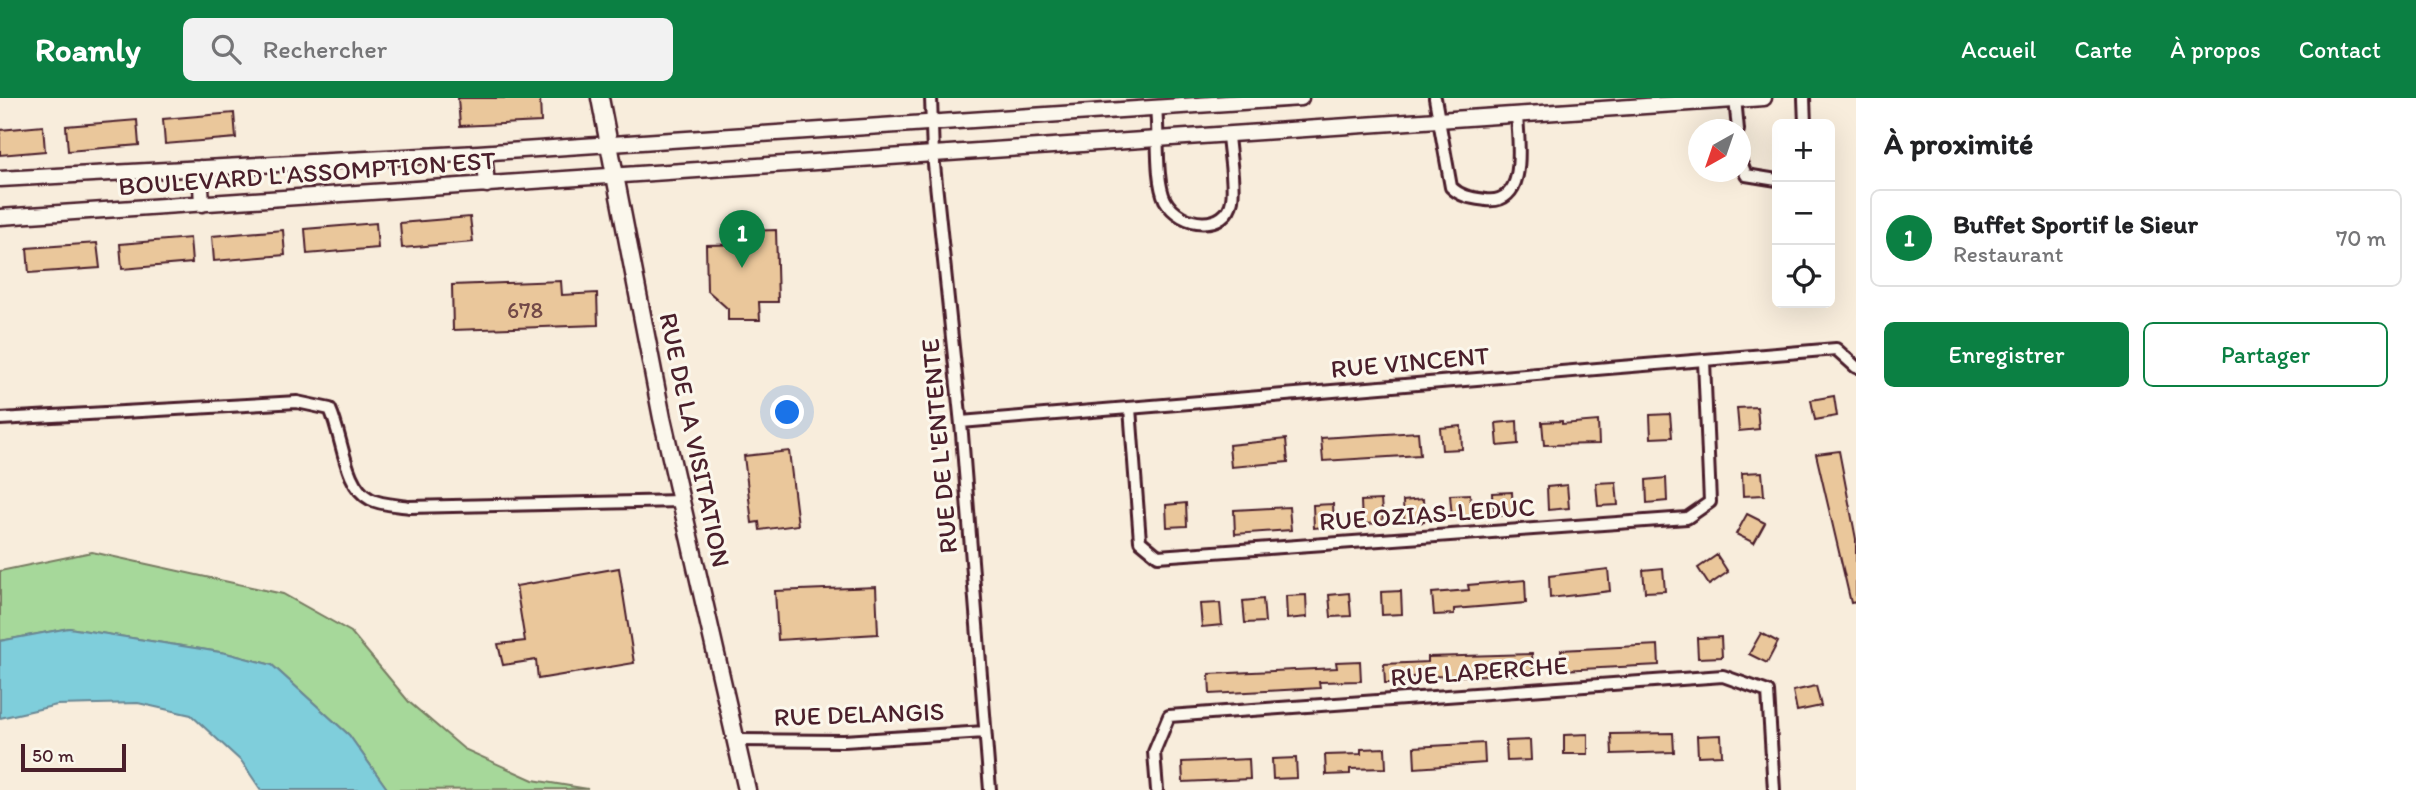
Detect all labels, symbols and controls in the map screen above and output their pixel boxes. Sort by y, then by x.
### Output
search box [183,18,673,81]
text: Roamly [35,30,141,69]
icon: search [207,30,245,68]
text: Rechercher [263,33,387,65]
text: Accueil [1961,35,2036,64]
text: Carte [2074,35,2132,64]
text: À propos [2170,35,2261,64]
text: Contact [2299,35,2381,64]
north arrow [1688,119,1751,182]
map controls [1772,119,1835,308]
button: + [1772,119,1835,182]
text: À proximité [1884,125,2033,162]
street label: BOULEVARD L'ASSOMPTION EST [117,144,497,202]
button: − [1772,182,1835,245]
text: Buffet Sportif le Sieur [1953,208,2198,240]
pin: 1 [719,210,765,268]
text: 1 [1904,224,1914,252]
text: 70 m [2336,224,2386,252]
text: Restaurant [1953,240,2063,268]
button: locate [1772,245,1835,308]
house number: 678 [507,296,543,324]
street label: RUE DE LA VISITATION [652,310,738,570]
button: Enregistrer [1884,322,2129,387]
button: Partager [2143,322,2388,387]
street label: RUE DE L'ENTENTE [914,337,964,555]
street label: RUE VINCENT [1329,339,1491,385]
your location [770,395,804,429]
street label: RUE OZIAS-LEDUC [1318,490,1536,538]
street label: RUE LAPERCHE [1389,649,1569,693]
street label: RUE DELANGIS [773,695,945,733]
scale bar [21,741,126,773]
text: 50 m [32,744,74,767]

